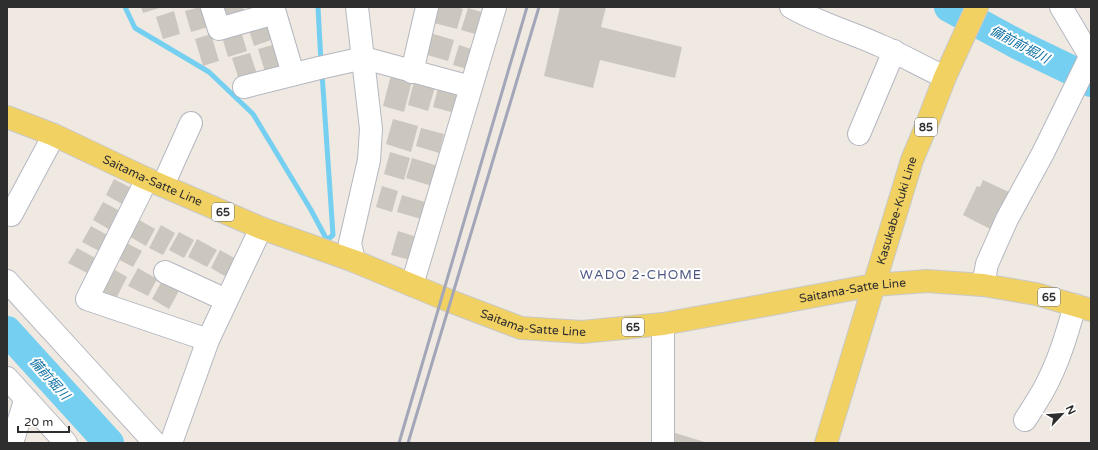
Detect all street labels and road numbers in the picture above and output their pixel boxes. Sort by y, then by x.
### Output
road number: 85 [915,118,937,136]
street label: Saitama-Satte Line [100,152,205,209]
street label: Kasukabe-Kuki Line [874,154,920,266]
road number: 65 [212,203,234,221]
street label: Saitama-Satte Line [798,276,907,306]
road number: 65 [1038,288,1060,306]
street label: Saitama-Satte Line [478,306,587,339]
road number: 65 [622,318,644,336]

